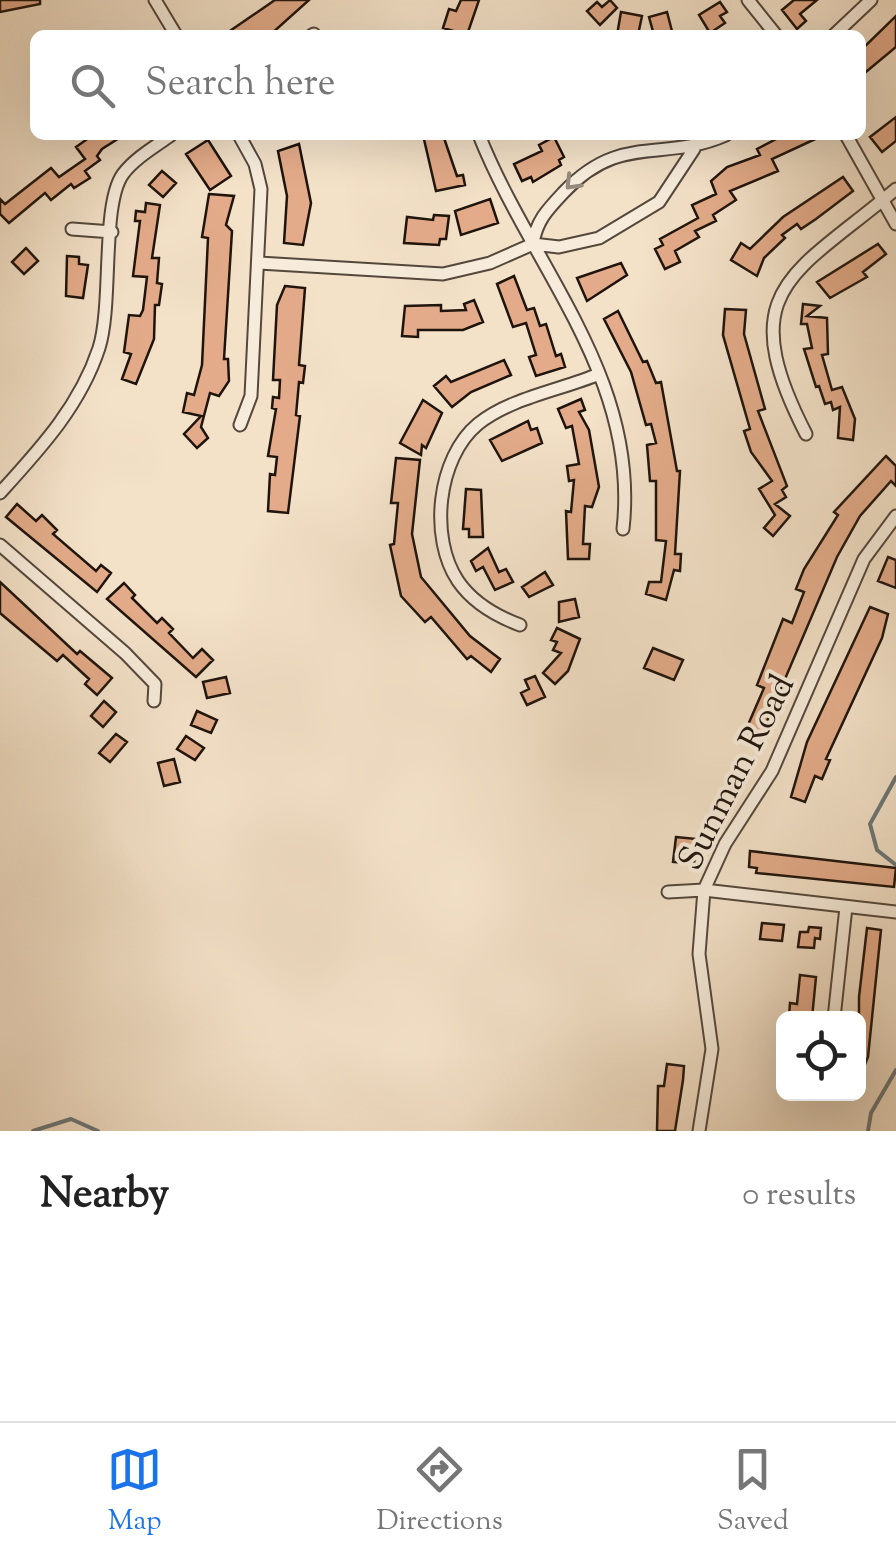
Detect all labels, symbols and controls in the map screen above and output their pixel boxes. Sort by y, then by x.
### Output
search box [30,30,866,140]
icon: search [65,58,120,113]
text: Search here [145,58,336,112]
one-way arrow [566,172,584,190]
street label: Sunman Road [667,667,809,880]
map controls [776,1011,866,1101]
button: locate [776,1011,866,1101]
text: Nearby [40,1166,169,1226]
text: 0 results [742,1173,856,1219]
tab: Map [107,1442,162,1542]
tab: Directions [376,1442,503,1542]
tab: Saved [717,1442,789,1542]

